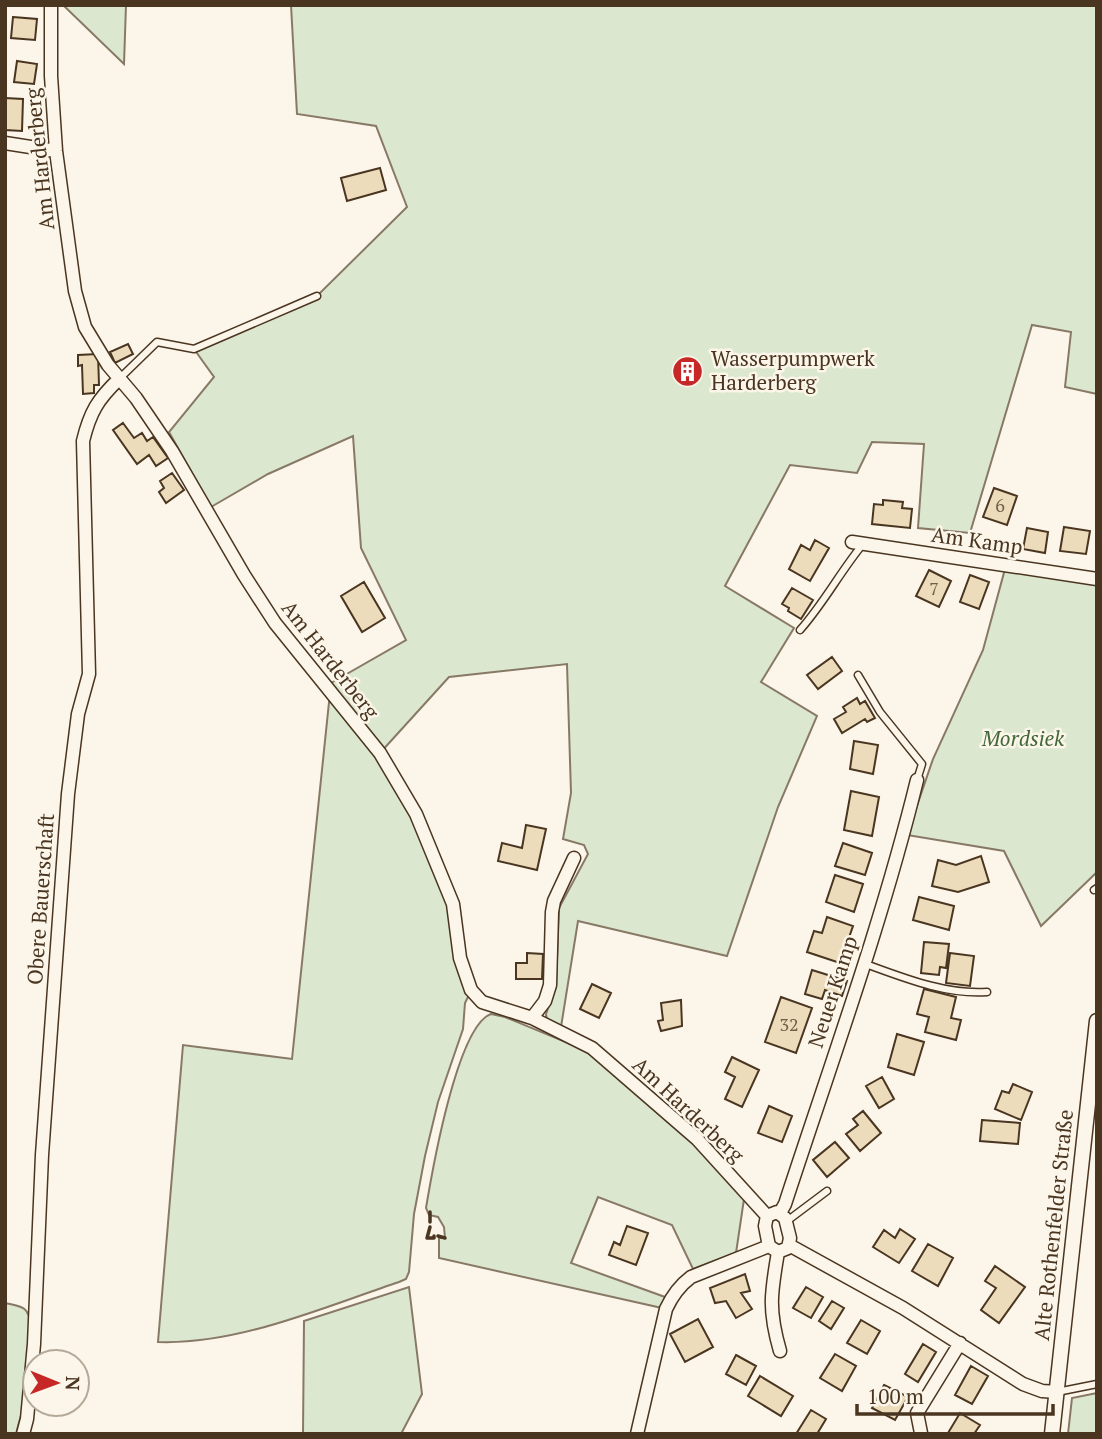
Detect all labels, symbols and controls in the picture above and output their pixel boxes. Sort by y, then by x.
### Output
street label: Am Harderberg [18,86,60,232]
place label: Wasserpumpwerk Harderberg [711,344,875,396]
building icon: Wasserpumpwerk Harderberg [671,354,705,388]
house number: 6 [995,493,1005,517]
street label: Am Kamp [930,520,1025,560]
house number: 7 [929,576,939,600]
street label: Am Harderberg [276,594,386,725]
park label: Mordsiek [981,724,1065,752]
street label: Obere Bauerschaft [20,812,60,986]
street label: Neuer Kamp [801,932,863,1051]
house number: 32 [779,1012,799,1036]
street label: Am Harderberg [627,1050,751,1169]
street label: Alte Rothenfelder Straße [1027,1108,1079,1342]
north arrow [21,1348,91,1418]
scale bar [857,1372,1053,1416]
text: N [61,1376,86,1391]
text: 100 m [867,1382,924,1410]

